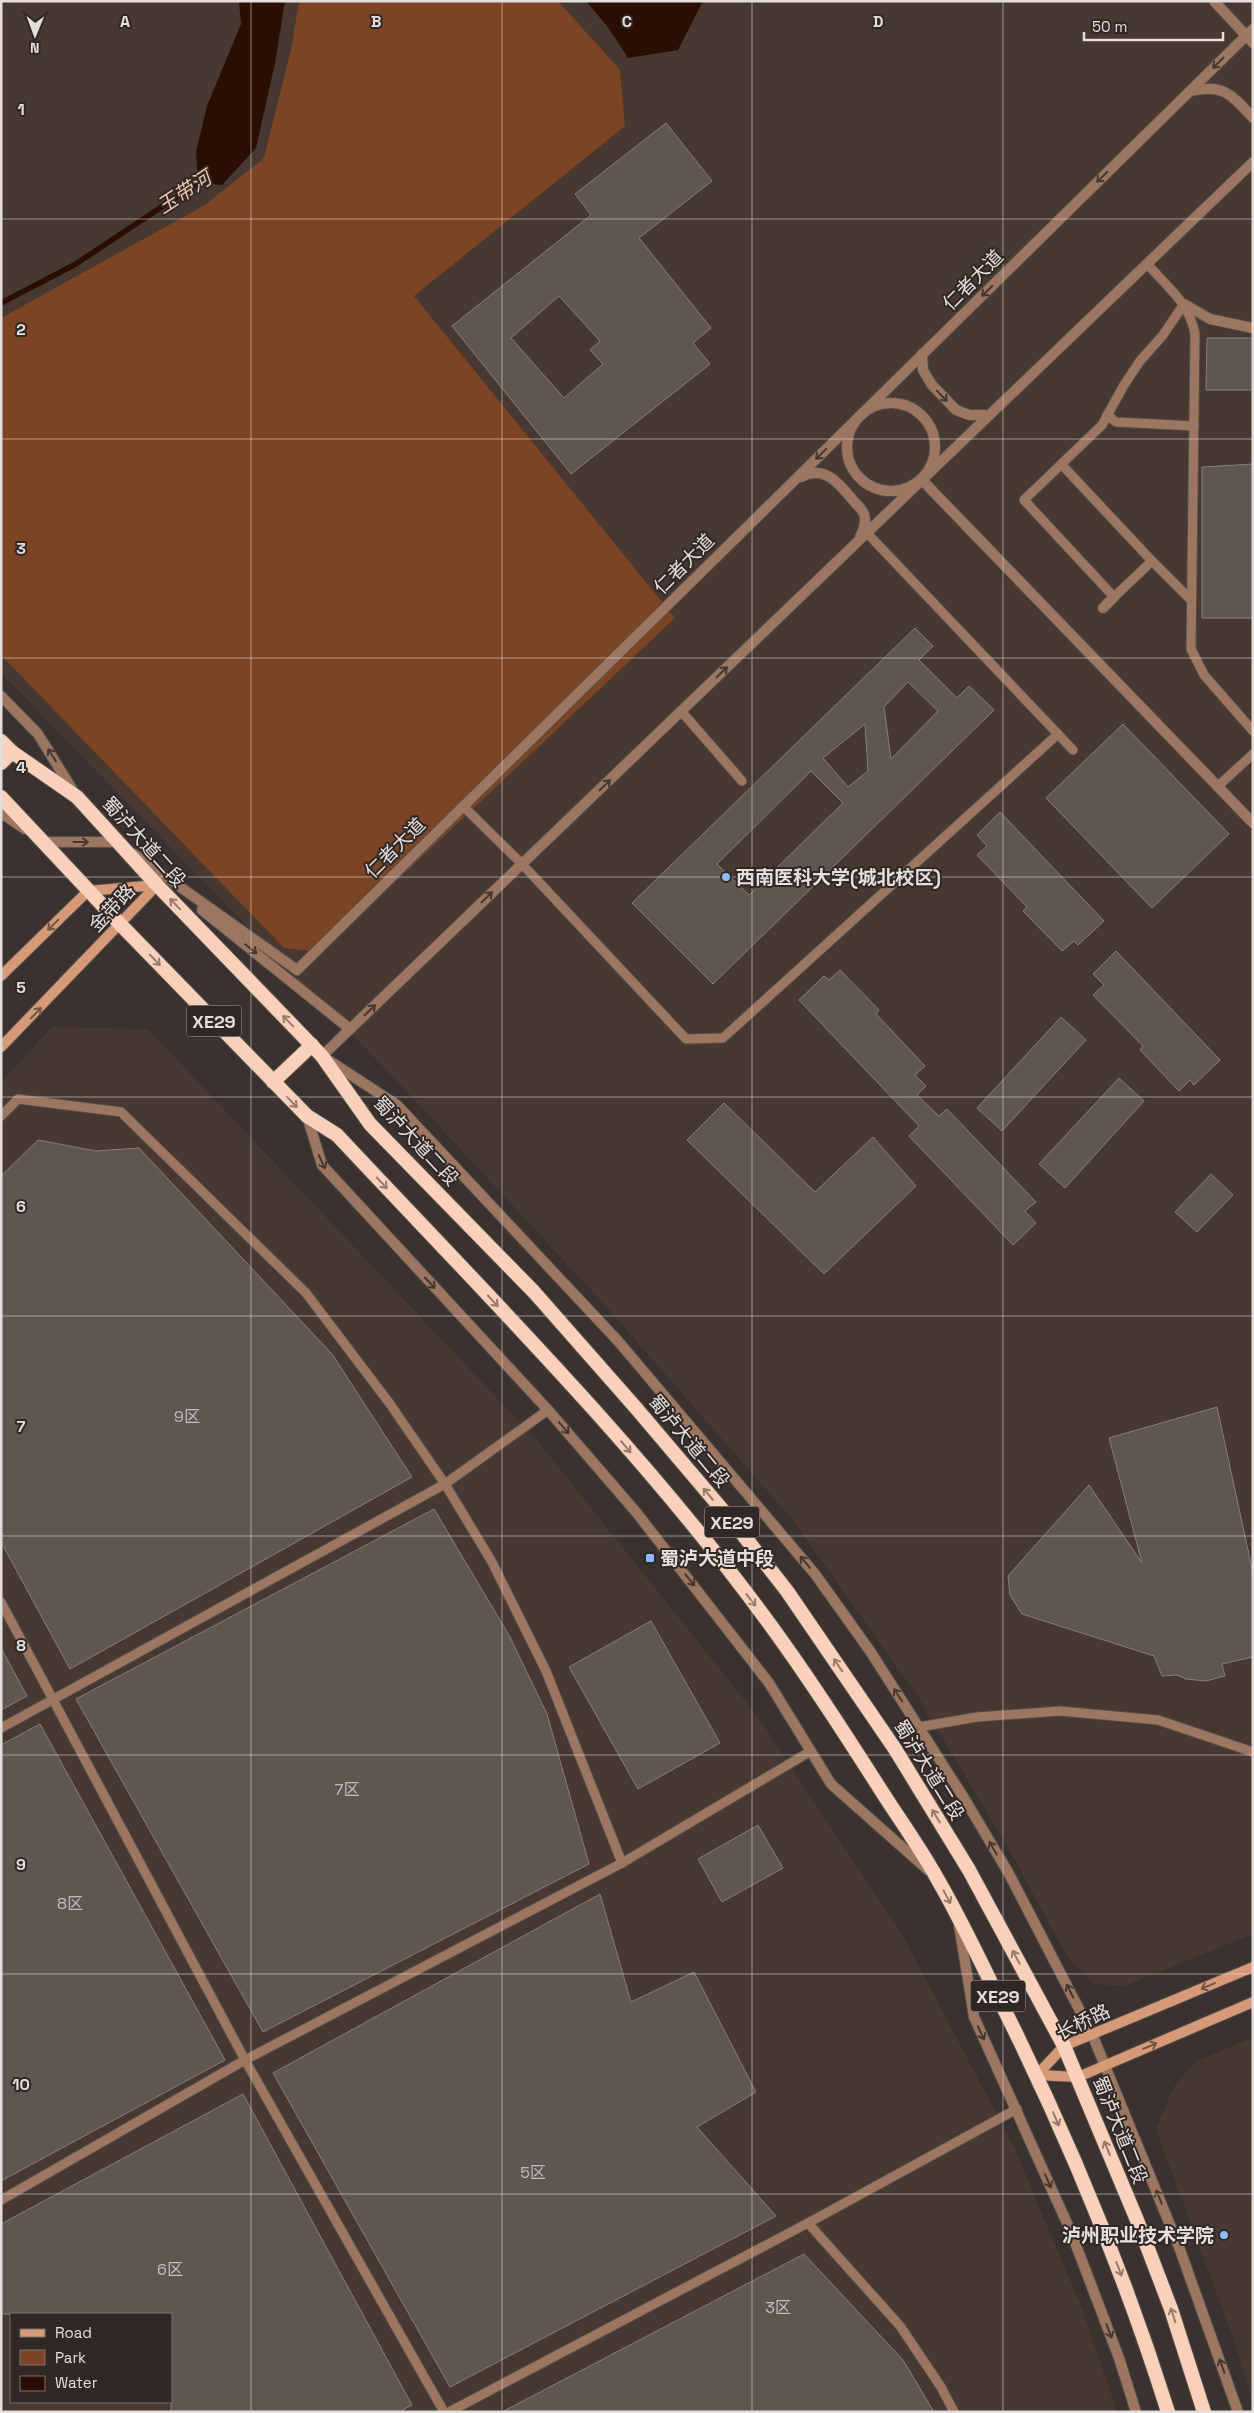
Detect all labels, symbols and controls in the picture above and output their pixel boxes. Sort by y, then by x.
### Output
north arrow [10,10,60,60]
scale bar [1084,10,1223,42]
text: A [120,11,130,32]
text: B [371,11,381,32]
text: C [622,11,632,32]
text: D [873,11,883,32]
text: 50 m [1092,17,1127,36]
text: N [30,39,40,57]
one-way arrow [1212,57,1224,69]
text: 1 [17,99,25,120]
water label: 玉带河 [152,163,220,219]
one-way arrow [1096,171,1108,183]
street label: 仁者大道 [937,244,1009,316]
one-way arrow [980,285,993,297]
text: 2 [16,319,26,340]
one-way arrow [936,390,948,403]
one-way arrow [815,448,827,460]
street label: 仁者大道 [648,528,720,600]
text: 3 [16,538,26,559]
one-way arrow [715,666,728,678]
one-way arrow [46,749,56,763]
text: 4 [16,757,26,778]
one-way arrow [598,779,611,791]
street label: 蜀泸大道二段 [97,791,191,893]
street label: 仁者大道 [359,812,431,884]
one-way arrow [72,837,89,847]
place label: 西南医科大学(城北校区) [736,865,941,890]
marker: 西南医科大学(城北校区) [720,871,732,883]
street label: 金带路 [83,879,141,937]
one-way arrow [481,891,494,903]
one-way arrow [169,898,181,910]
one-way arrow [47,919,59,931]
one-way arrow [244,944,257,955]
one-way arrow [148,954,161,966]
text: 5 [16,977,26,998]
one-way arrow [364,1004,377,1016]
one-way arrow [30,1006,42,1019]
road number: XE29 [186,1006,242,1036]
one-way arrow [282,1014,294,1027]
street label: 蜀泸大道二段 [368,1091,464,1191]
one-way arrow [286,1095,298,1108]
one-way arrow [318,1154,327,1169]
one-way arrow [376,1176,388,1189]
text: 6 [16,1196,26,1217]
one-way arrow [424,1276,436,1289]
one-way arrow [487,1295,499,1308]
street label: 蜀泸大道二段 [643,1389,735,1493]
house number: 9区 [174,1406,200,1427]
text: 7 [17,1416,26,1437]
one-way arrow [558,1422,569,1435]
one-way arrow [620,1441,632,1454]
one-way arrow [703,1487,714,1500]
road number: XE29 [704,1506,760,1538]
place label: 蜀泸大道中段 [660,1546,774,1571]
marker: 蜀泸大道中段 [644,1552,656,1564]
one-way arrow [799,1556,810,1569]
one-way arrow [685,1573,696,1586]
one-way arrow [746,1593,756,1607]
text: 8 [16,1635,26,1656]
one-way arrow [833,1658,843,1672]
one-way arrow [893,1688,903,1702]
street label: 蜀泸大道二段 [888,1715,970,1825]
house number: 7区 [334,1779,360,1800]
one-way arrow [930,1809,941,1823]
one-way arrow [988,1841,998,1855]
text: 9 [16,1854,26,1875]
one-way arrow [943,1889,952,1904]
house number: 8区 [57,1893,83,1914]
one-way arrow [1011,1950,1021,1965]
road number: XE29 [970,1980,1026,2012]
one-way arrow [1201,1981,1216,1991]
one-way arrow [1065,1984,1074,1999]
street label: 长桥路 [1052,1998,1114,2046]
one-way arrow [977,2025,987,2040]
one-way arrow [1142,2040,1157,2050]
street label: 蜀泸大道二段 [1087,2072,1153,2188]
text: 10 [12,2074,30,2095]
one-way arrow [1053,2112,1062,2127]
one-way arrow [1102,2141,1112,2156]
house number: 5区 [520,2162,546,2183]
one-way arrow [1044,2173,1054,2188]
one-way arrow [1154,2190,1163,2205]
place label: 泸州职业技术学院 [1062,2223,1214,2248]
marker: 泸州职业技术学院 [1218,2229,1230,2241]
house number: 6区 [157,2259,183,2280]
one-way arrow [1115,2261,1124,2277]
house number: 3区 [765,2297,791,2318]
one-way arrow [1168,2308,1177,2324]
legend [10,2313,172,2403]
text: Road [55,2323,92,2342]
one-way arrow [1105,2324,1114,2339]
text: Park [55,2348,86,2367]
one-way arrow [1217,2359,1226,2374]
text: Water [55,2373,98,2392]

